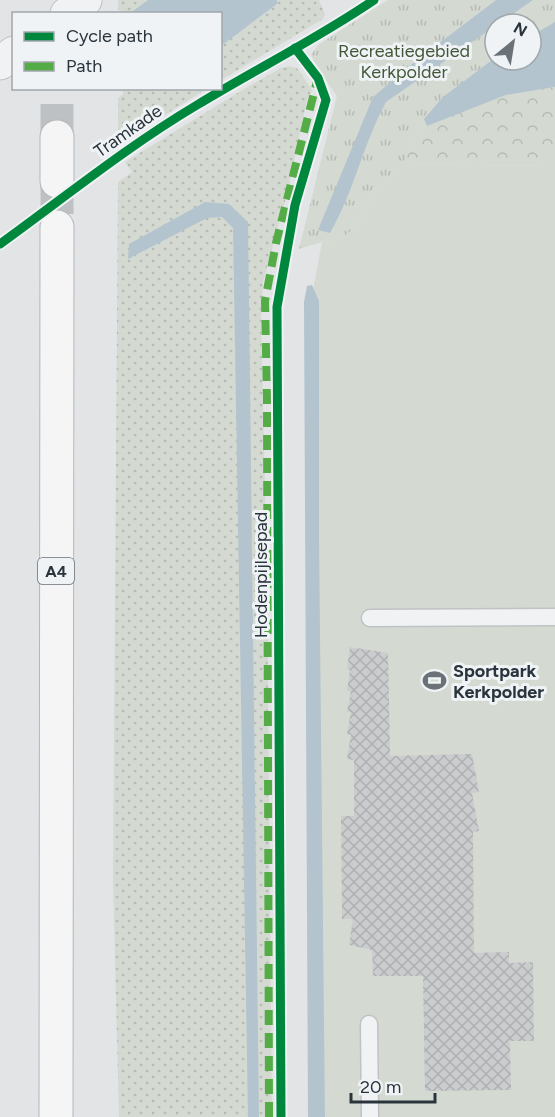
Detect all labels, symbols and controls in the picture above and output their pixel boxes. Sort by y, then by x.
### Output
legend [12,12,222,90]
north arrow [483,12,543,72]
text: N [510,18,530,41]
text: Cycle path [66,25,153,47]
park label: Recreatiegebied Kerkpolder [338,40,470,83]
text: Path [66,55,102,77]
street label: Tramkade [90,100,166,162]
street label: Hodenpijlsepad [250,512,272,638]
road number: A4 [38,558,74,584]
place label: Sportpark Kerkpolder [453,660,544,703]
sports icon: Sportpark Kerkpolder [422,668,448,694]
scale bar [351,1066,435,1104]
text: 20 m [360,1076,401,1098]

